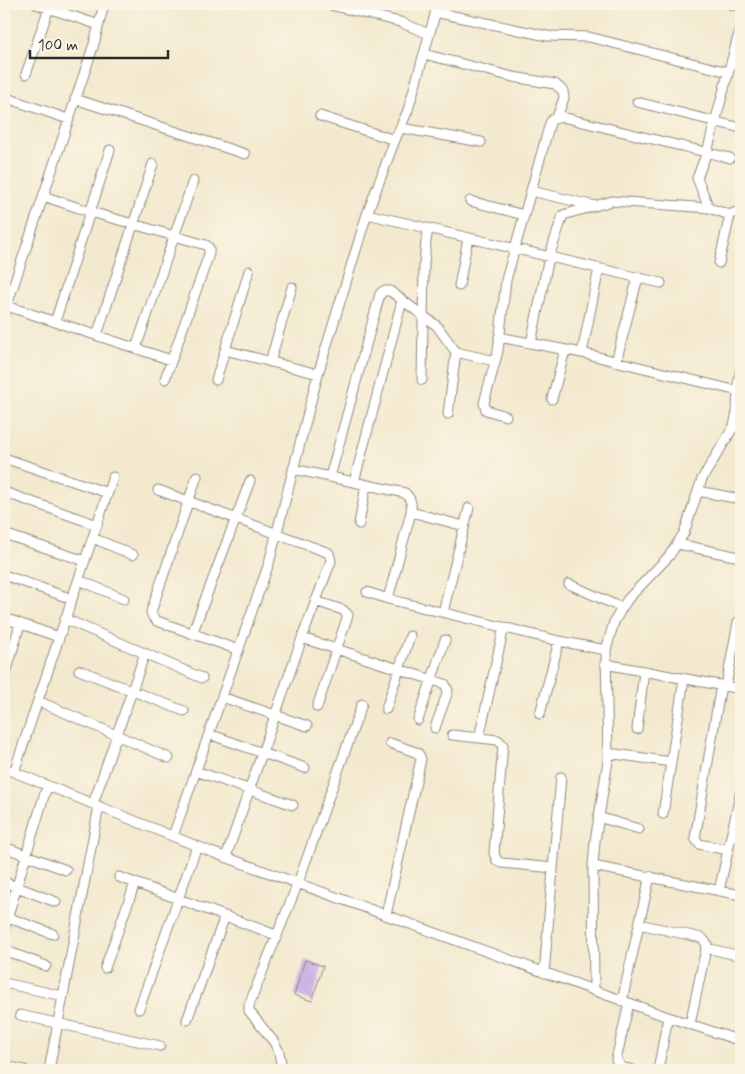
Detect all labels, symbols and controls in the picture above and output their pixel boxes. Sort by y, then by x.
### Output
scale bar [30,28,168,60]
text: 100 m [38,36,78,56]

